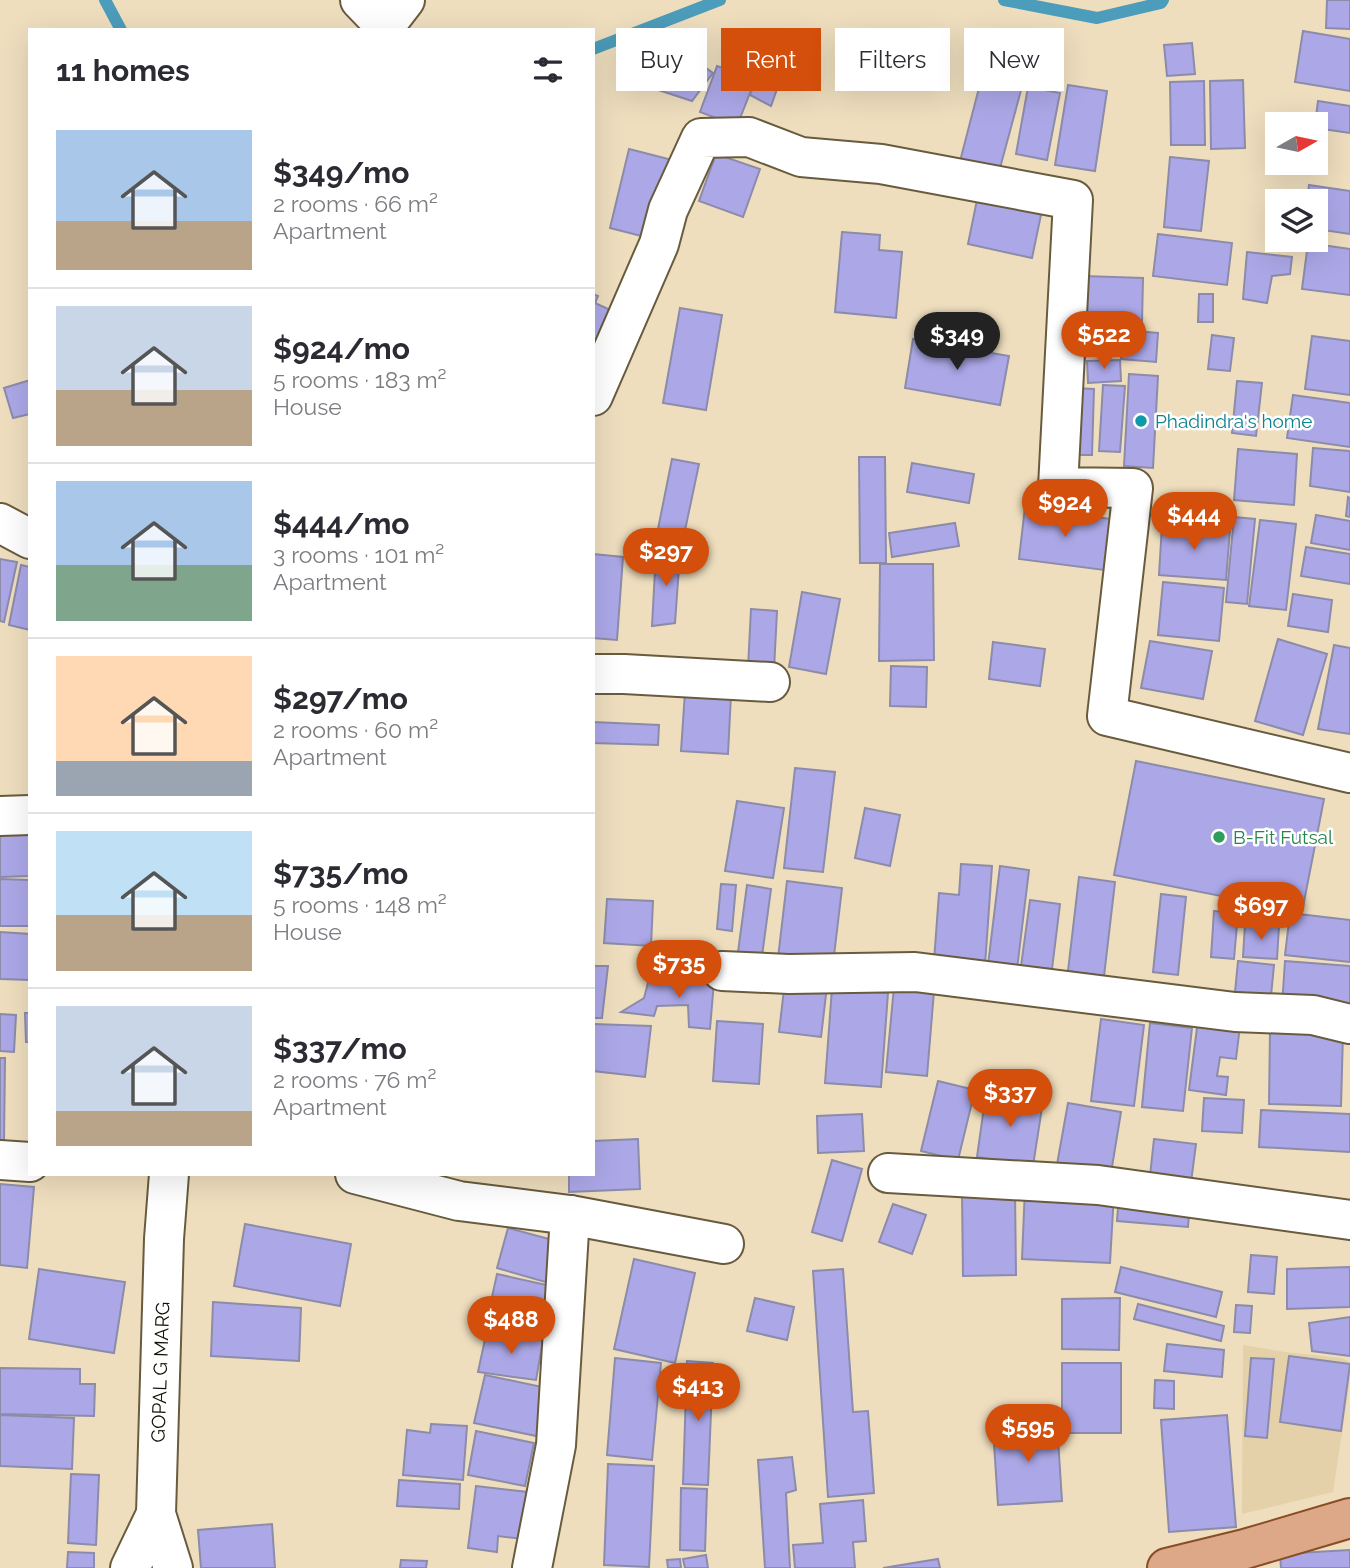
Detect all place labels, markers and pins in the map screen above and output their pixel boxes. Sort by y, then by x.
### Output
pin: $349 [916,312,998,372]
pin: $522 [1063,312,1145,371]
place label: Phadindra's home [1155,410,1312,432]
marker: Phadindra's home [1133,413,1149,429]
pin: $924 [1024,480,1106,539]
pin: $444 [1153,492,1235,552]
pin: $297 [625,528,707,588]
place label: B-Fit Futsal [1233,826,1334,848]
marker: B-Fit Futsal [1211,829,1227,845]
pin: $697 [1220,883,1302,942]
pin: $735 [638,940,720,1000]
pin: $337 [969,1070,1051,1129]
pin: $488 [470,1296,552,1356]
pin: $413 [657,1364,739,1423]
pin: $595 [987,1404,1069,1464]

